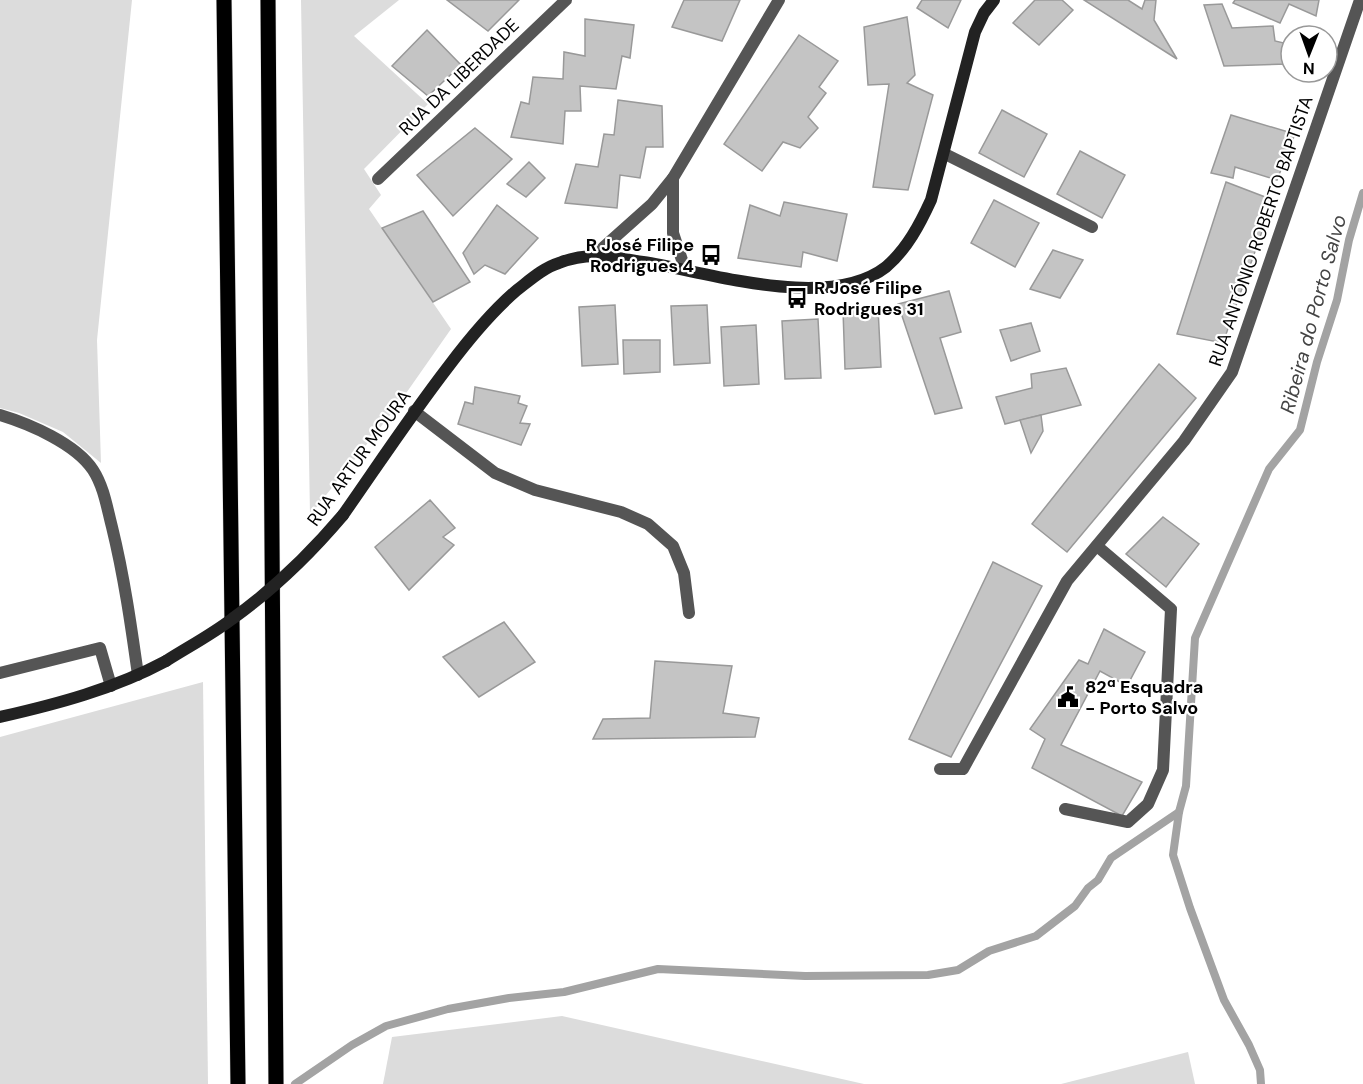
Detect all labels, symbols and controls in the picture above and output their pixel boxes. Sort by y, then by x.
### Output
street label: RUA DA LIBERDADE [394,13,524,141]
north arrow [1279,24,1339,84]
text: N [1303,58,1315,79]
street label: RUA ANTÓNIO ROBERTO BAPTISTA [1203,93,1319,369]
water label: Ribeira do Porto Salvo [1274,212,1352,416]
place label: R José Filipe Rodrigues 4 [586,233,694,278]
bus stop icon: R José Filipe Rodrigues 4 [699,243,723,267]
place label: R José Filipe Rodrigues 31 [814,276,924,321]
bus stop icon: R José Filipe Rodrigues 31 [785,286,809,310]
street label: RUA ARTUR MOURA [302,385,416,531]
place label: 82ª Esquadra - Porto Salvo [1085,675,1203,720]
public building icon: 82ª Esquadra - Porto Salvo [1056,685,1080,709]

